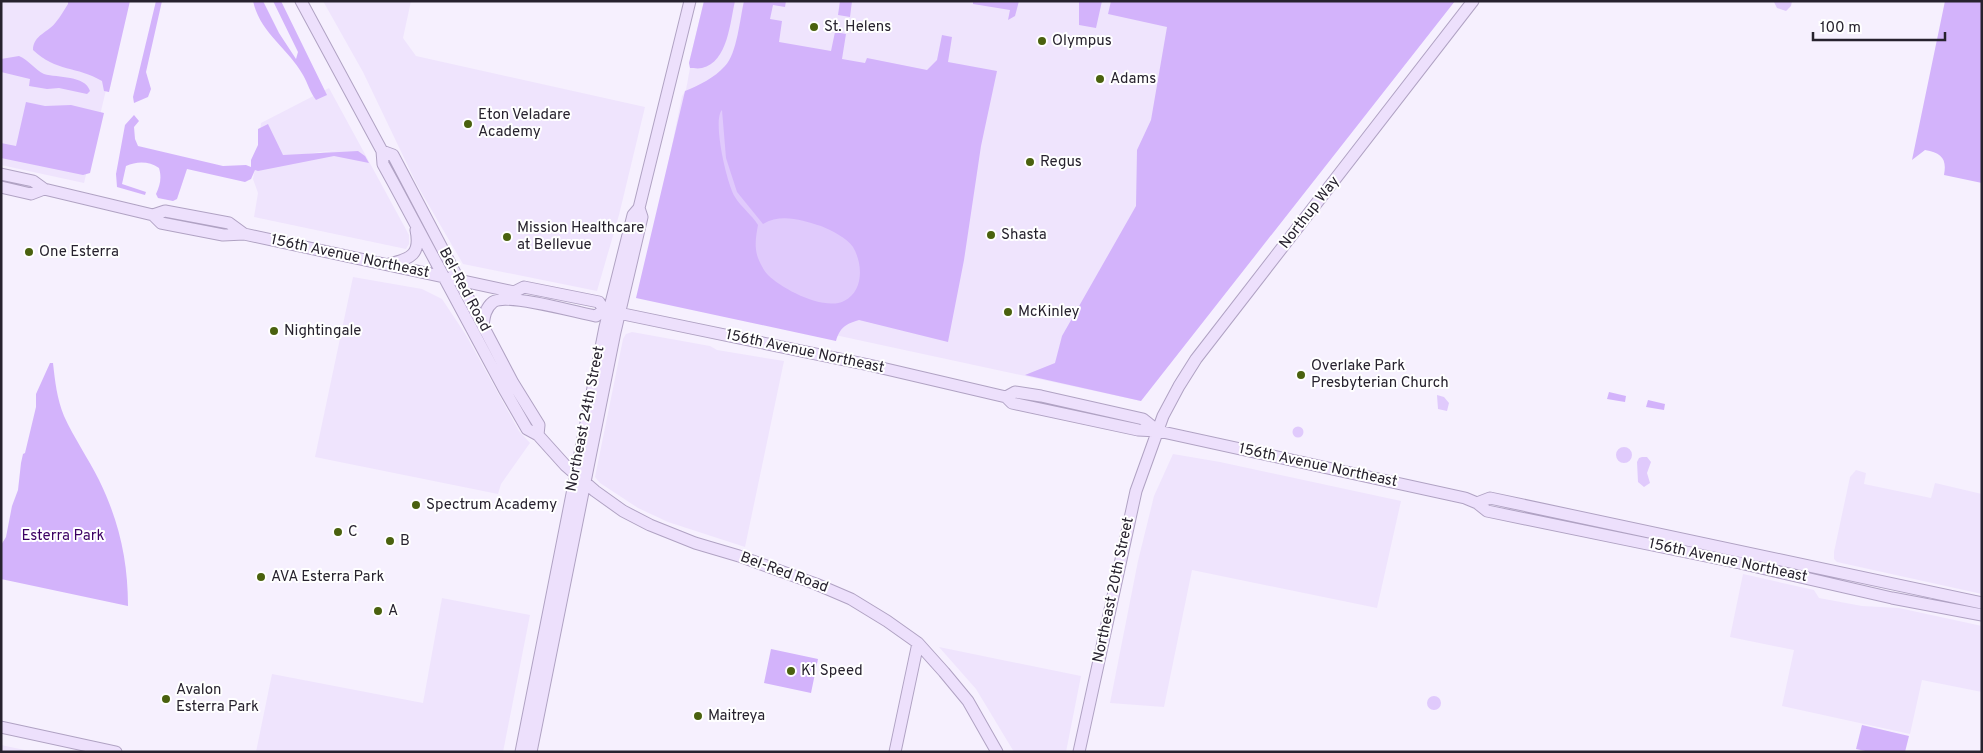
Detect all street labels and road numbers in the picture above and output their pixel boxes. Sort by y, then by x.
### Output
street label: Northup Way [1276,173,1344,253]
street label: 156th Avenue Northeast [269,231,431,283]
street label: Bel-Red Road [434,245,494,335]
street label: 156th Avenue Northeast [724,326,886,378]
street label: Northeast 24th Street [563,345,609,493]
street label: 156th Avenue Northeast [1237,440,1399,492]
street label: Northeast 20th Street [1089,515,1139,665]
street label: 156th Avenue Northeast [1647,535,1809,587]
street label: Bel-Red Road [737,548,831,598]

